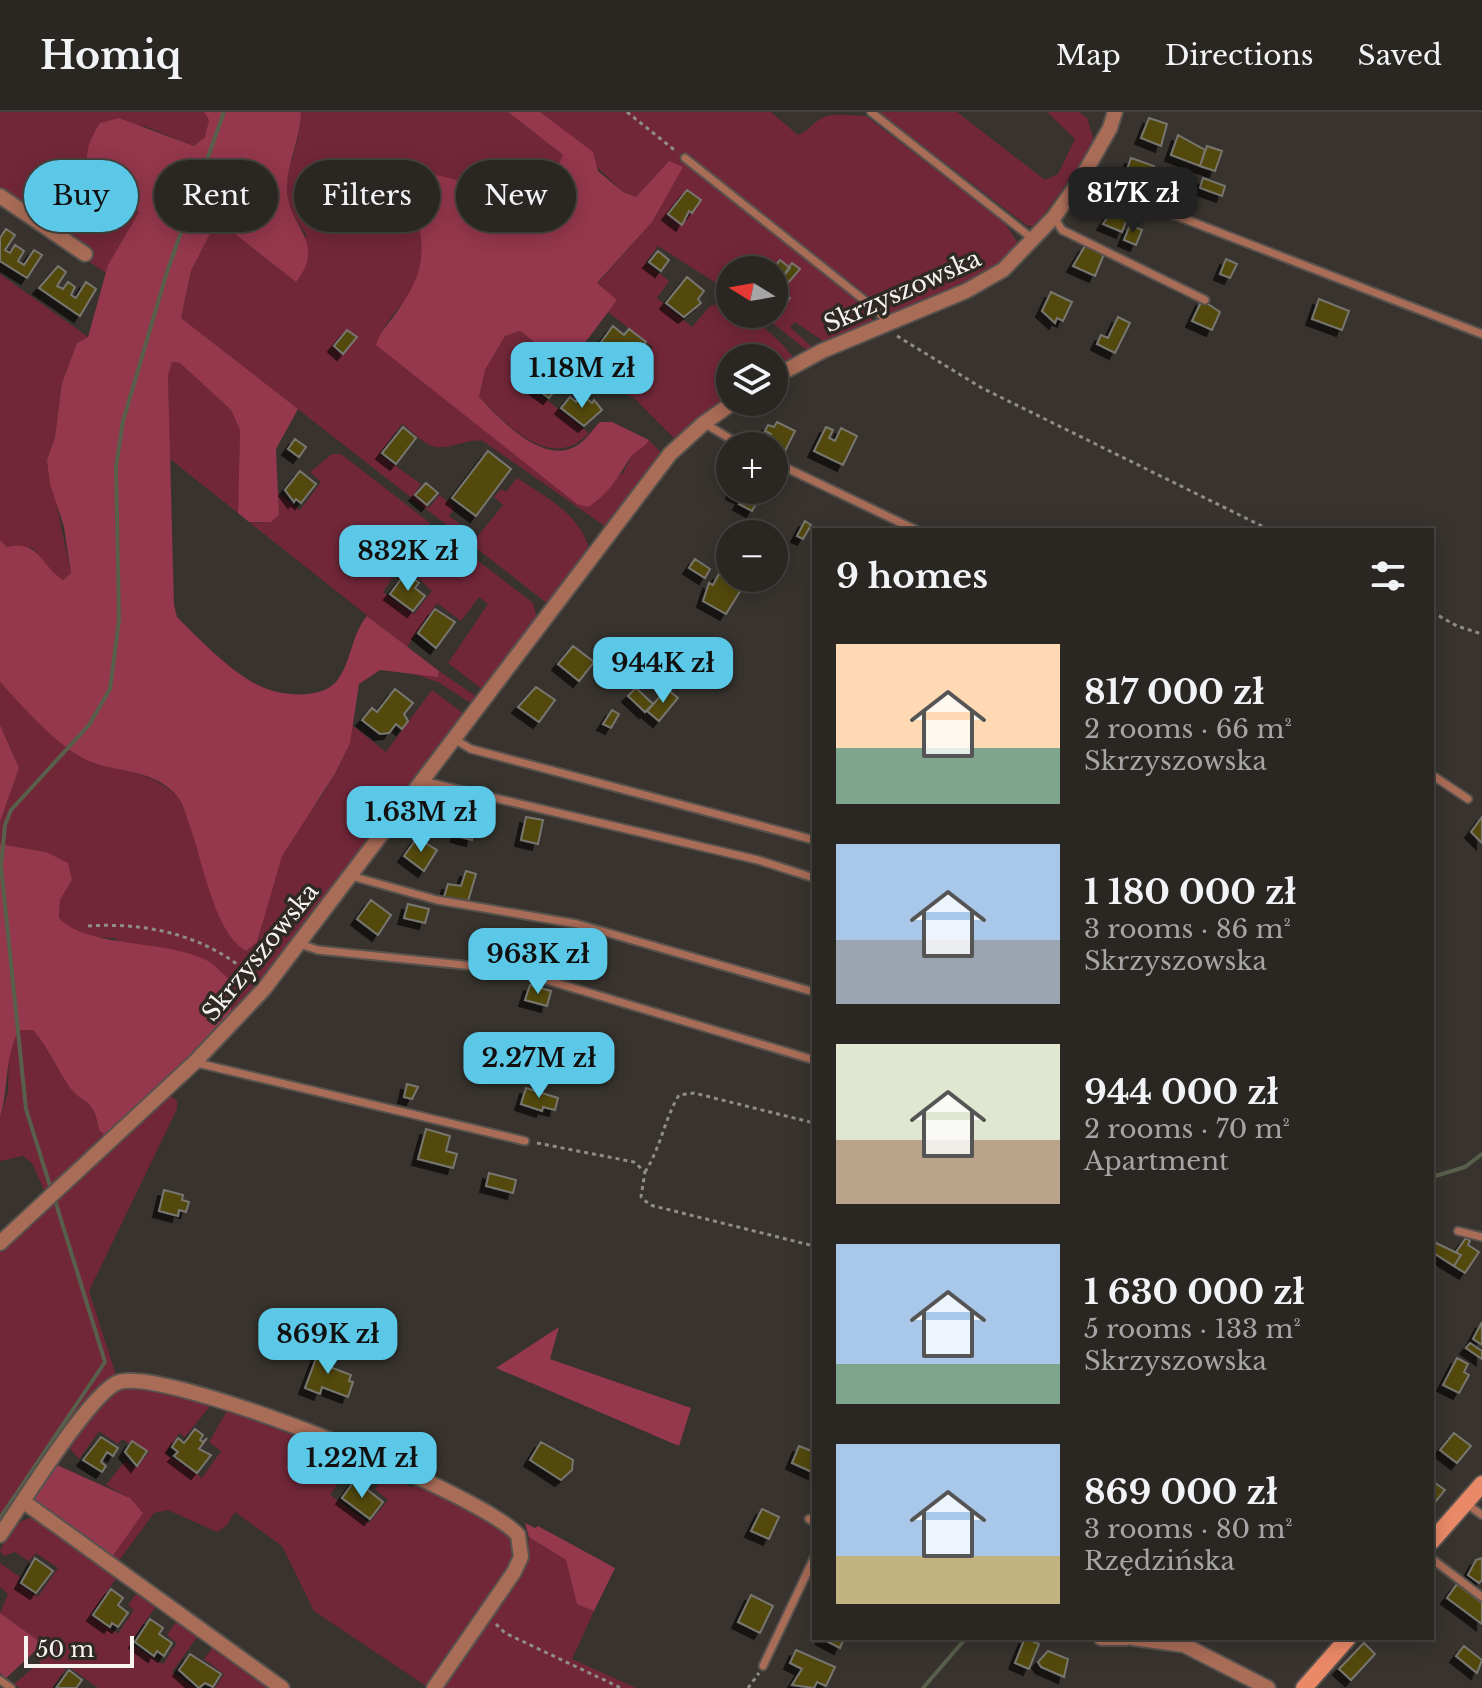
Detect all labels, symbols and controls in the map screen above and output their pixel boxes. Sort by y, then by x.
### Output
text: Homiq [40,32,181,79]
text: Map [1056,38,1121,73]
text: Directions [1165,38,1314,73]
text: Saved [1358,38,1442,73]
chip: Buy [24,160,138,232]
chip: Rent [154,160,278,232]
chip: Filters [294,160,440,232]
chip: New [456,160,576,232]
pin: 817K zł [1059,167,1207,235]
text: 817K zł [1086,177,1180,209]
street label: Skrzyszowska [819,243,986,339]
north arrow [716,256,788,328]
map controls [716,256,788,592]
pin: 1.18M zł [499,342,665,410]
button: layers [716,344,788,416]
text: 1.18M zł [529,352,635,384]
button: + [716,432,788,504]
button: − [716,520,788,592]
pin: 832K zł [334,525,482,593]
text: 832K zł [357,535,459,567]
icon: filters [1366,554,1410,598]
text: 9 homes [836,555,988,597]
pin: 944K zł [589,637,737,705]
text: 944K zł [611,647,715,679]
text: 817 000 zł [1084,671,1265,713]
icon: home [900,676,996,772]
text: 2 rooms · 66 m² [1084,713,1292,745]
text: Skrzyszowska [1084,745,1267,777]
pin: 1.63M zł [338,786,504,854]
text: 1.63M zł [365,796,477,828]
text: 1 180 000 zł [1084,871,1297,913]
icon: home [900,876,996,972]
street label: Skrzyszowska [196,877,325,1027]
text: 3 rooms · 86 m² [1084,913,1291,945]
pin: 963K zł [464,928,612,996]
text: 963K zł [486,938,590,970]
text: Skrzyszowska [1084,945,1267,977]
pin: 2.27M zł [456,1032,622,1100]
text: 2.27M zł [481,1042,597,1074]
text: 944 000 zł [1084,1071,1279,1113]
icon: home [900,1076,996,1172]
text: 2 rooms · 70 m² [1084,1113,1290,1145]
text: Apartment [1084,1145,1229,1177]
text: 1 630 000 zł [1084,1271,1305,1313]
icon: home [900,1276,996,1372]
pin: 869K zł [254,1308,402,1376]
text: 5 rooms · 133 m² [1084,1313,1301,1345]
text: 869K zł [276,1318,380,1350]
text: Skrzyszowska [1084,1345,1267,1377]
pin: 1.22M zł [279,1432,445,1500]
text: 1.22M zł [306,1442,418,1474]
text: 869 000 zł [1084,1471,1278,1513]
icon: home [900,1476,996,1572]
text: 3 rooms · 80 m² [1084,1513,1293,1545]
text: Rzędzińska [1084,1545,1235,1577]
scale bar [24,1632,134,1668]
text: 50 m [36,1636,94,1663]

